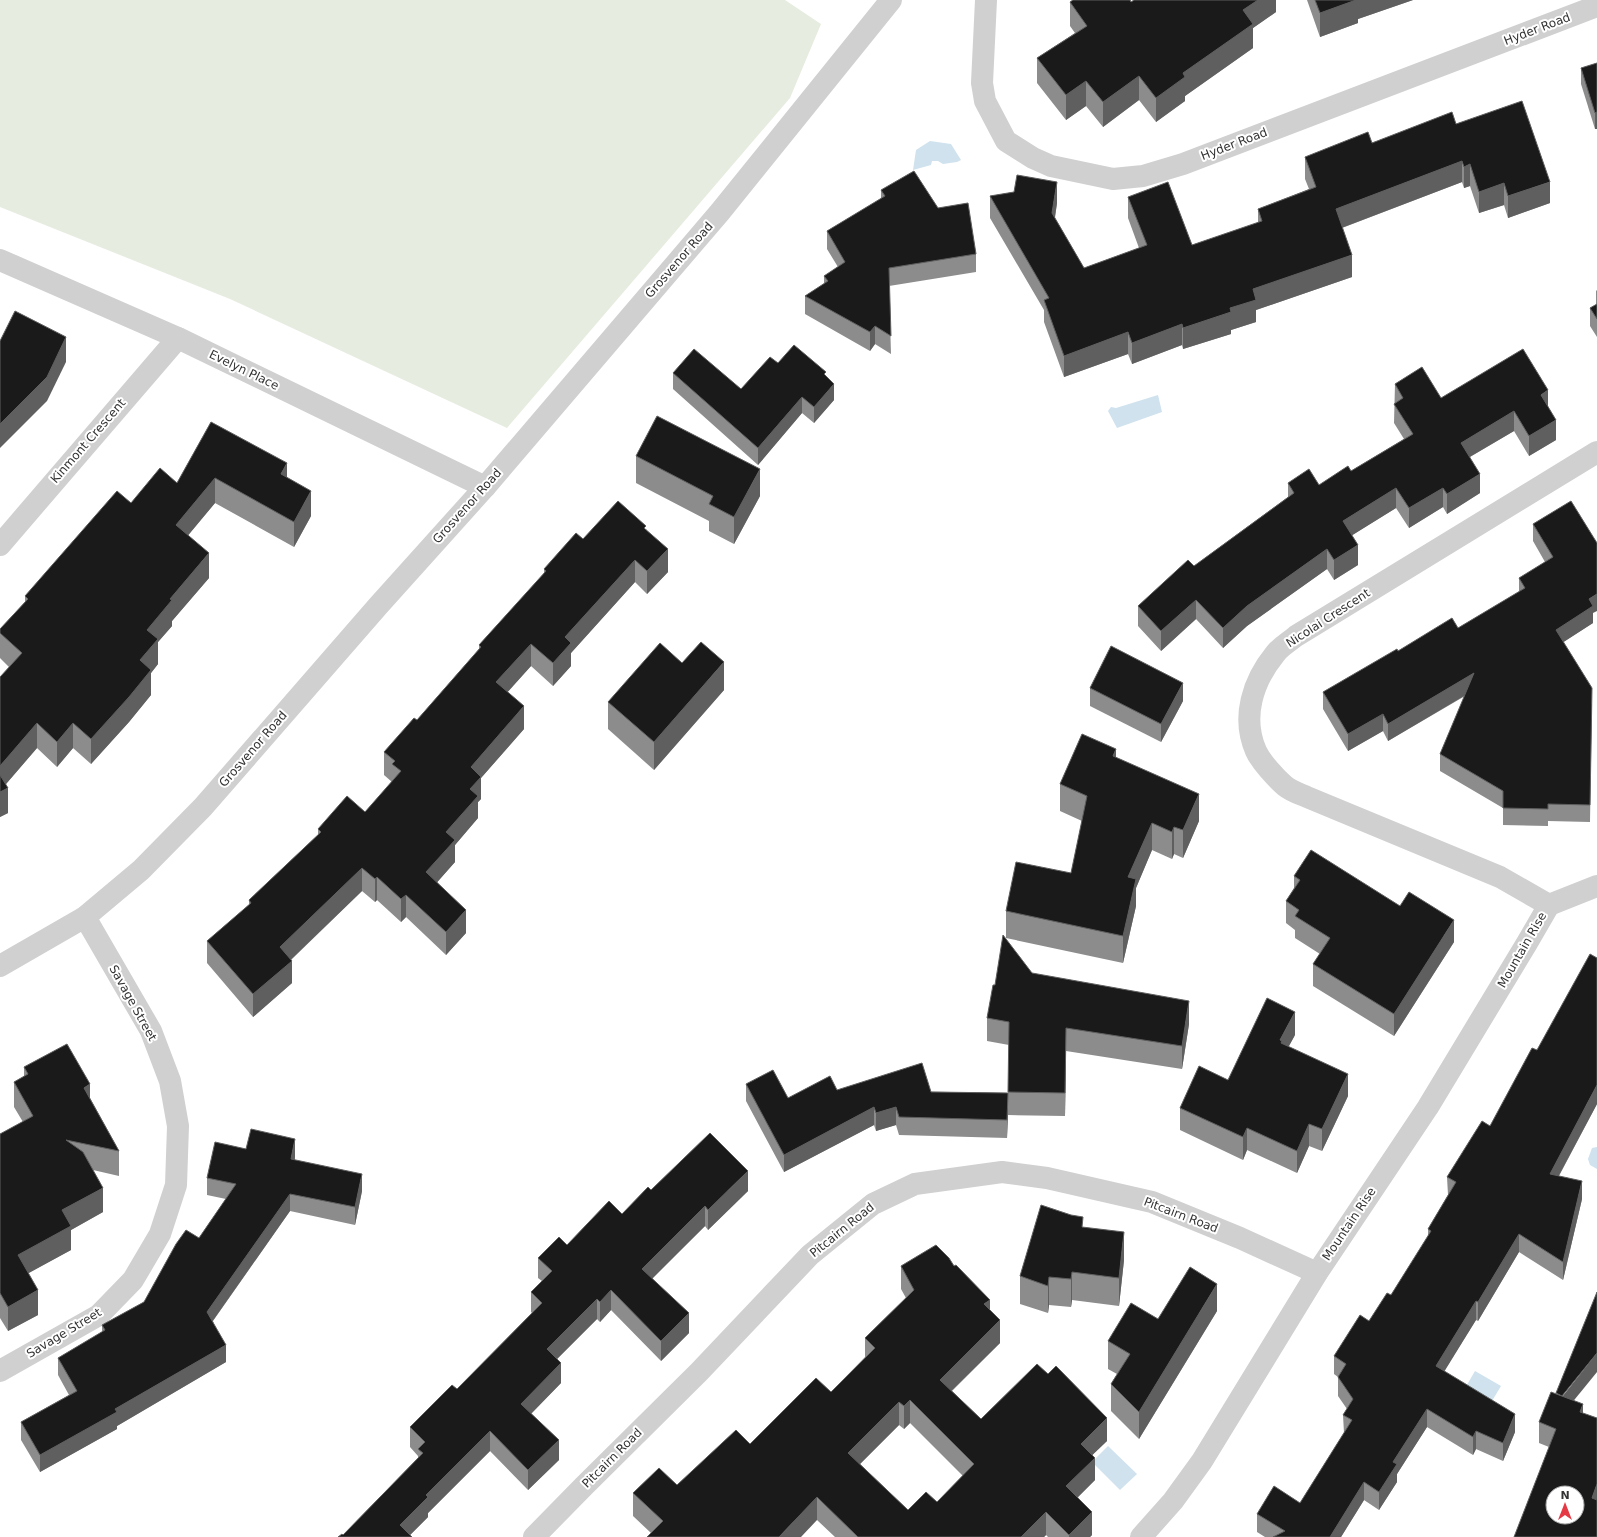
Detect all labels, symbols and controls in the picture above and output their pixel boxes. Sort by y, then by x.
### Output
street label: Hyder Road [1502,10,1572,48]
street label: Hyder Road [1199,125,1269,163]
street label: Grosvenor Road [642,219,716,301]
street label: Evelyn Place [207,347,281,393]
street label: Kinmont Crescent [48,396,129,486]
street label: Grosvenor Road [430,466,504,546]
street label: Nicolai Crescent [1283,586,1373,650]
street label: Grosvenor Road [216,708,290,790]
street label: Mountain Rise [1495,910,1549,990]
street label: Savage Street [106,963,160,1044]
street label: Mountain Rise [1319,1185,1379,1263]
street label: Pitcairn Road [1142,1194,1220,1236]
street label: Pitcairn Road [807,1200,877,1260]
street label: Savage Street [24,1305,104,1361]
street label: Pitcairn Road [579,1425,645,1491]
north arrow [1545,1485,1585,1525]
text: N [1560,1489,1570,1502]

